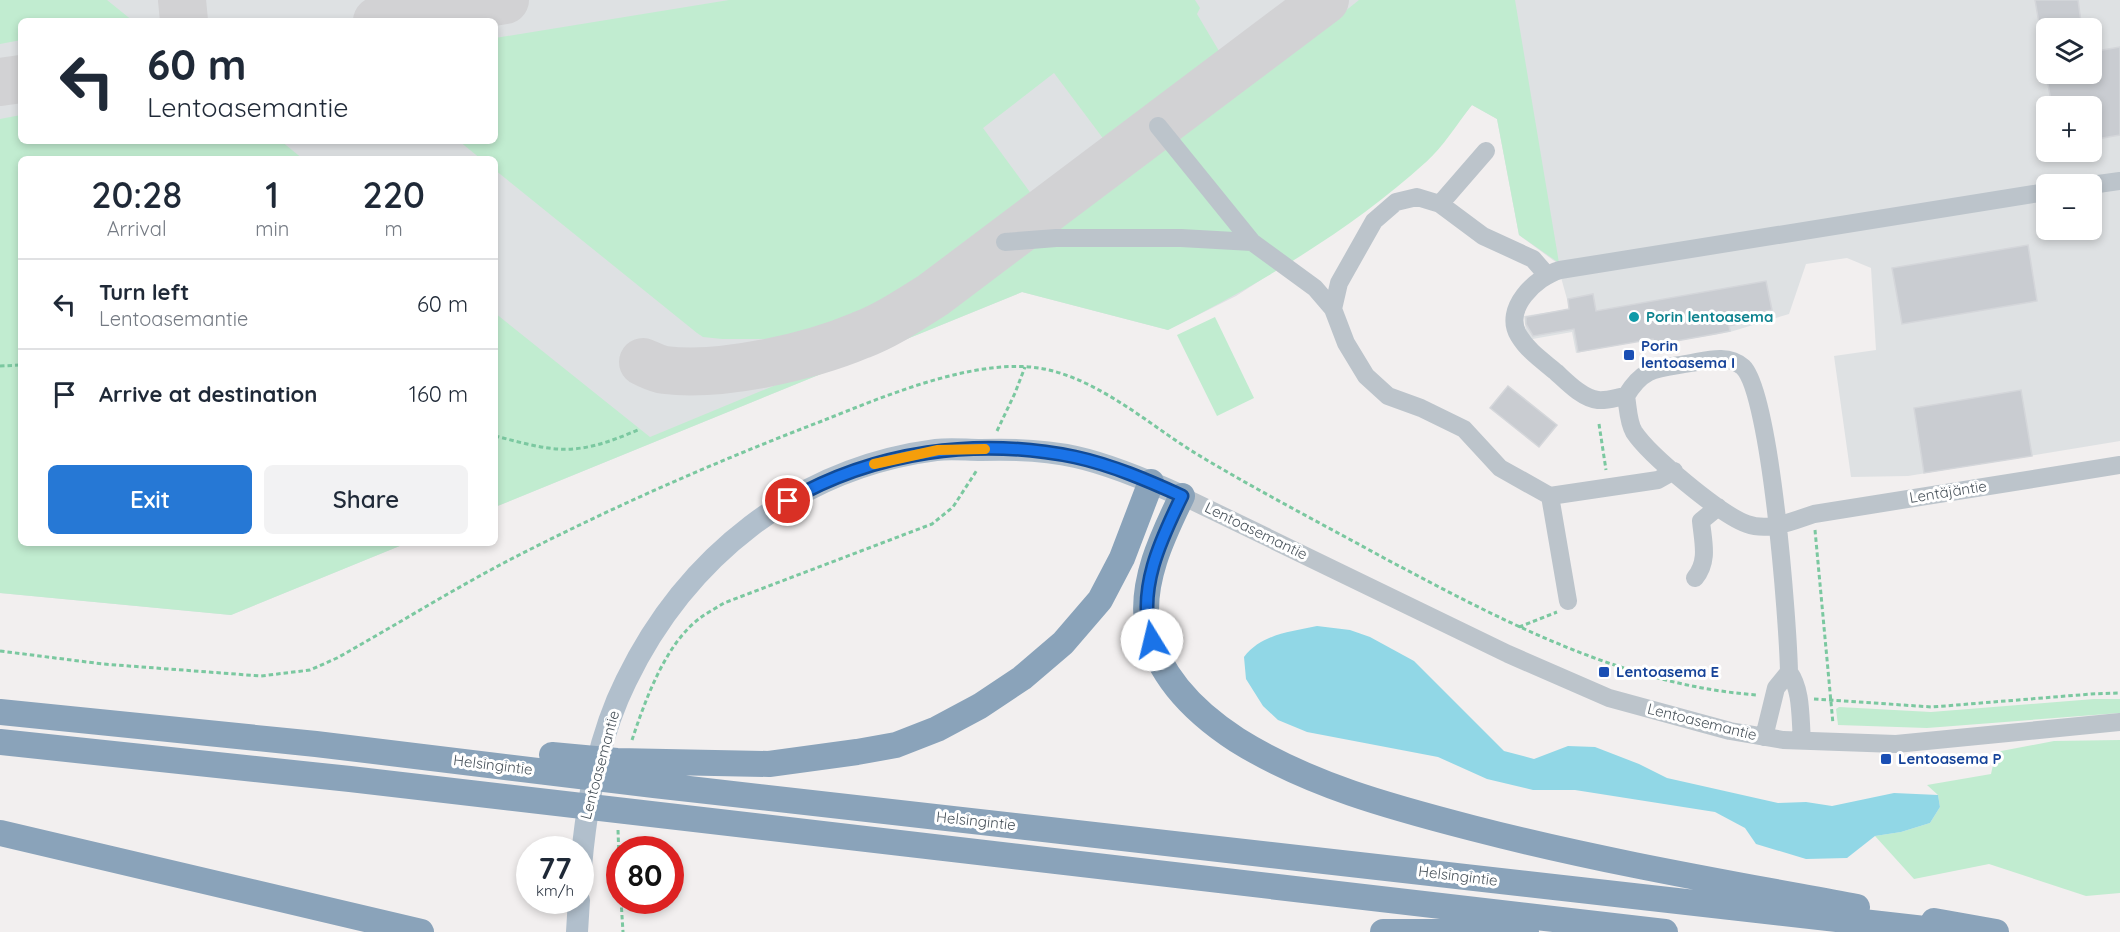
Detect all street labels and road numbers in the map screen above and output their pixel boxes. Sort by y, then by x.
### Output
street label: Lentäjäntie [1908,476,1988,507]
street label: Lentoasemantie [1202,497,1311,564]
street label: Lentoasemantie [1645,699,1759,744]
street label: Lentoasemantie [576,708,623,821]
street label: Helsingintie [452,750,534,779]
street label: Helsingintie [935,807,1017,834]
street label: Helsingintie [1417,861,1499,890]

